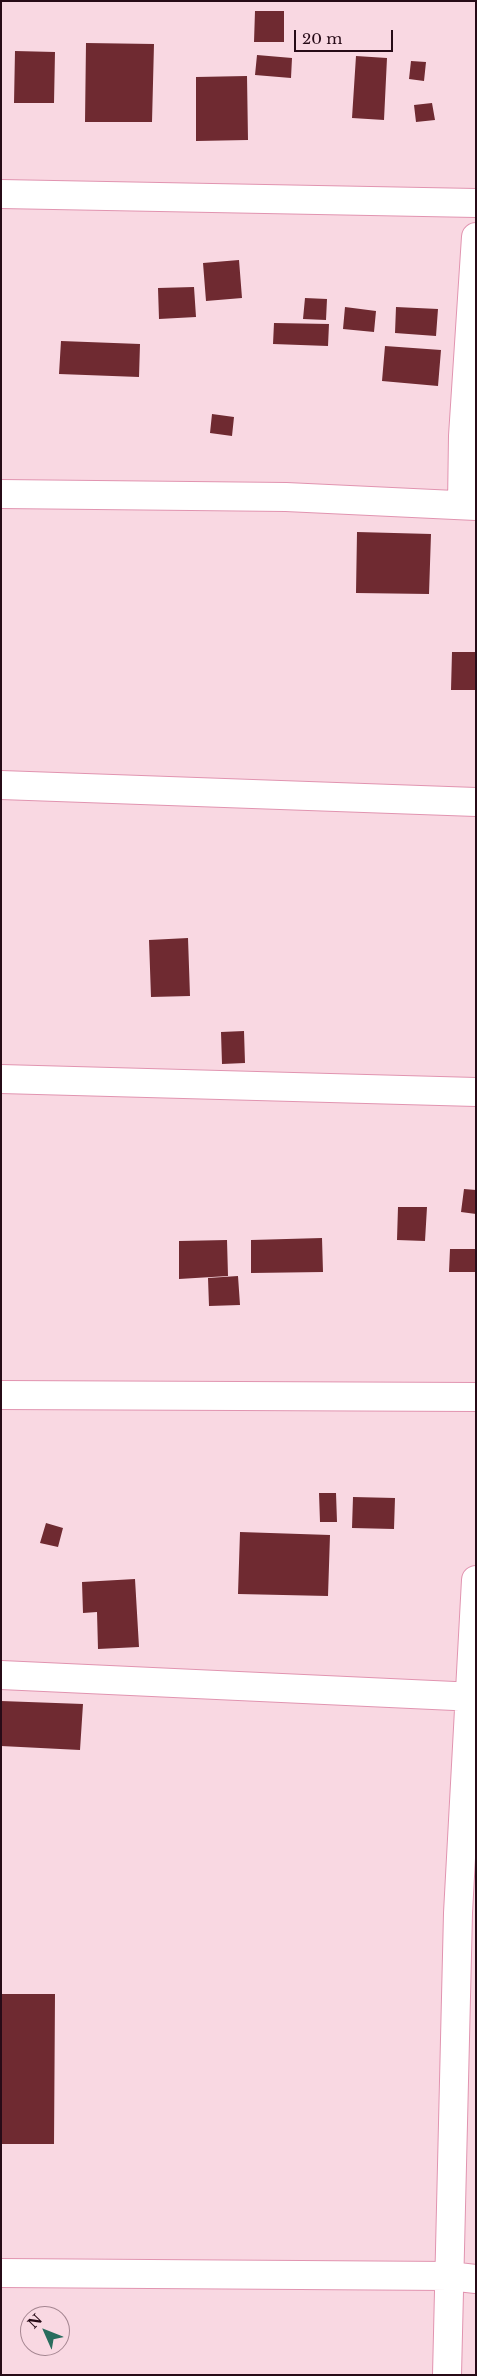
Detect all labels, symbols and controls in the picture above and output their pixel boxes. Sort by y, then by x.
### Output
scale bar [297,20,396,52]
text: 20 m [302,29,342,48]
north arrow [20,2306,70,2356]
text: N [24,2310,46,2332]

